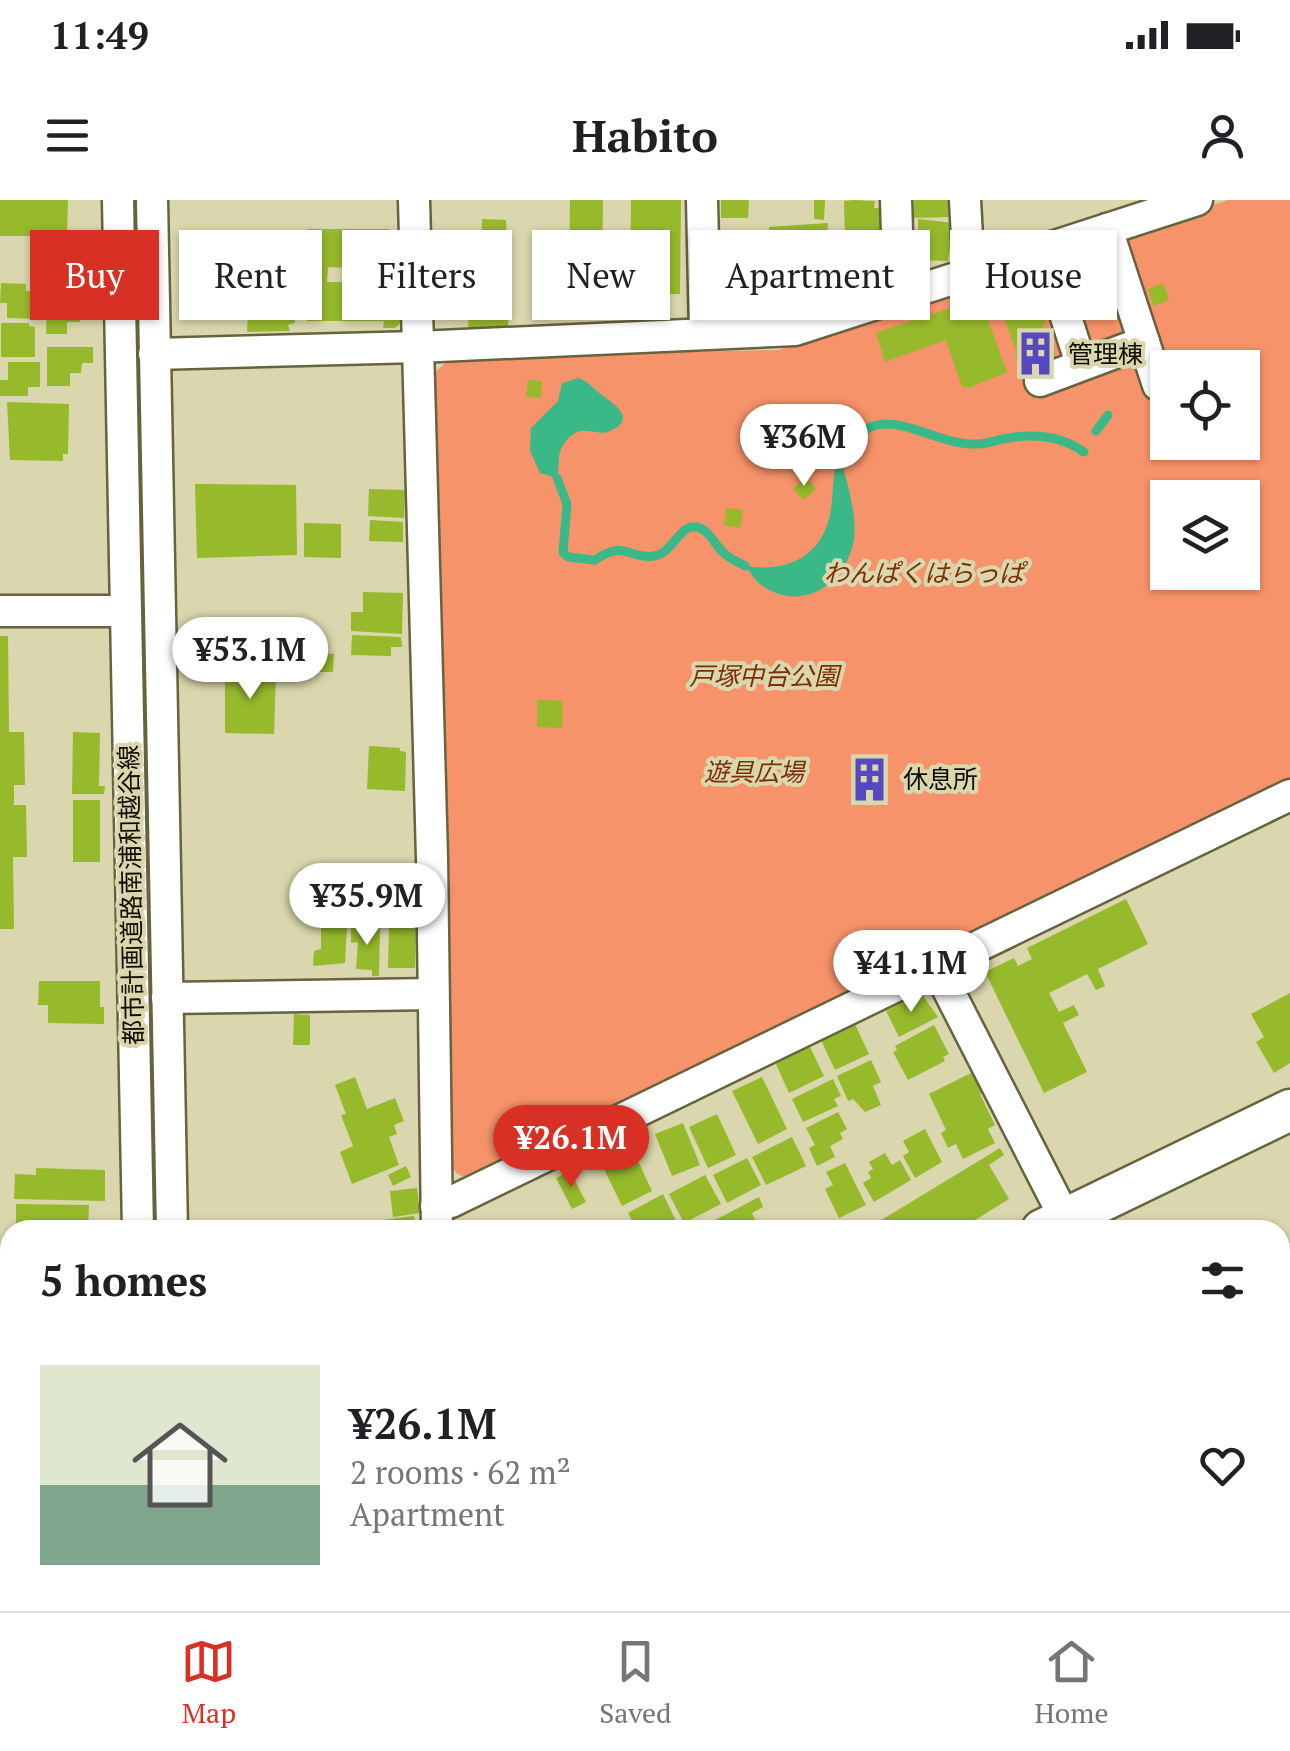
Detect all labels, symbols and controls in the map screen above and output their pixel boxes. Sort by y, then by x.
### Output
text: 11:49 [50,10,149,60]
text: Habito [572,105,718,165]
icon: menu [40,108,95,163]
icon: person [1195,108,1250,163]
chip: Buy [30,230,159,320]
chip: Rent [179,230,322,320]
chip: Filters [342,230,512,320]
chip: New [532,230,670,320]
chip: Apartment [690,230,930,320]
chip: House [950,230,1117,320]
building icon: 管理棟 [1011,330,1059,378]
place label: 管理棟 [1068,337,1143,370]
map controls [1150,350,1260,590]
button: locate [1150,350,1260,460]
pin: ¥36M [745,404,863,489]
text: ¥36M [762,415,846,457]
button: layers [1150,480,1260,590]
park label: わんぱくはらっぱ [824,556,1029,589]
pin: ¥53.1M [169,617,331,702]
text: ¥53.1M [194,628,306,670]
park label: 戸塚中台公園 [689,659,842,692]
street label: 都市計画道路南浦和越谷線 [111,745,150,1045]
park label: 遊具広場 [704,755,807,788]
building icon: 休息所 [846,755,894,803]
place label: 休息所 [903,762,978,795]
pin: ¥35.9M [286,863,448,948]
text: ¥35.9M [311,874,423,916]
pin: ¥41.1M [830,930,992,1015]
text: ¥41.1M [855,941,967,983]
pin: ¥26.1M [490,1105,652,1190]
text: ¥26.1M [515,1116,627,1158]
text: 5 homes [40,1252,207,1308]
icon: filters [1195,1253,1250,1308]
text: ¥26.1M [350,1395,496,1451]
icon: home [120,1405,240,1525]
icon: heart [1195,1438,1250,1493]
text: 2 rooms · 62 m² [350,1451,571,1493]
text: Apartment [350,1493,505,1535]
tab: Map [181,1634,236,1731]
tab: Saved [599,1634,672,1731]
tab: Home [1034,1634,1109,1731]

